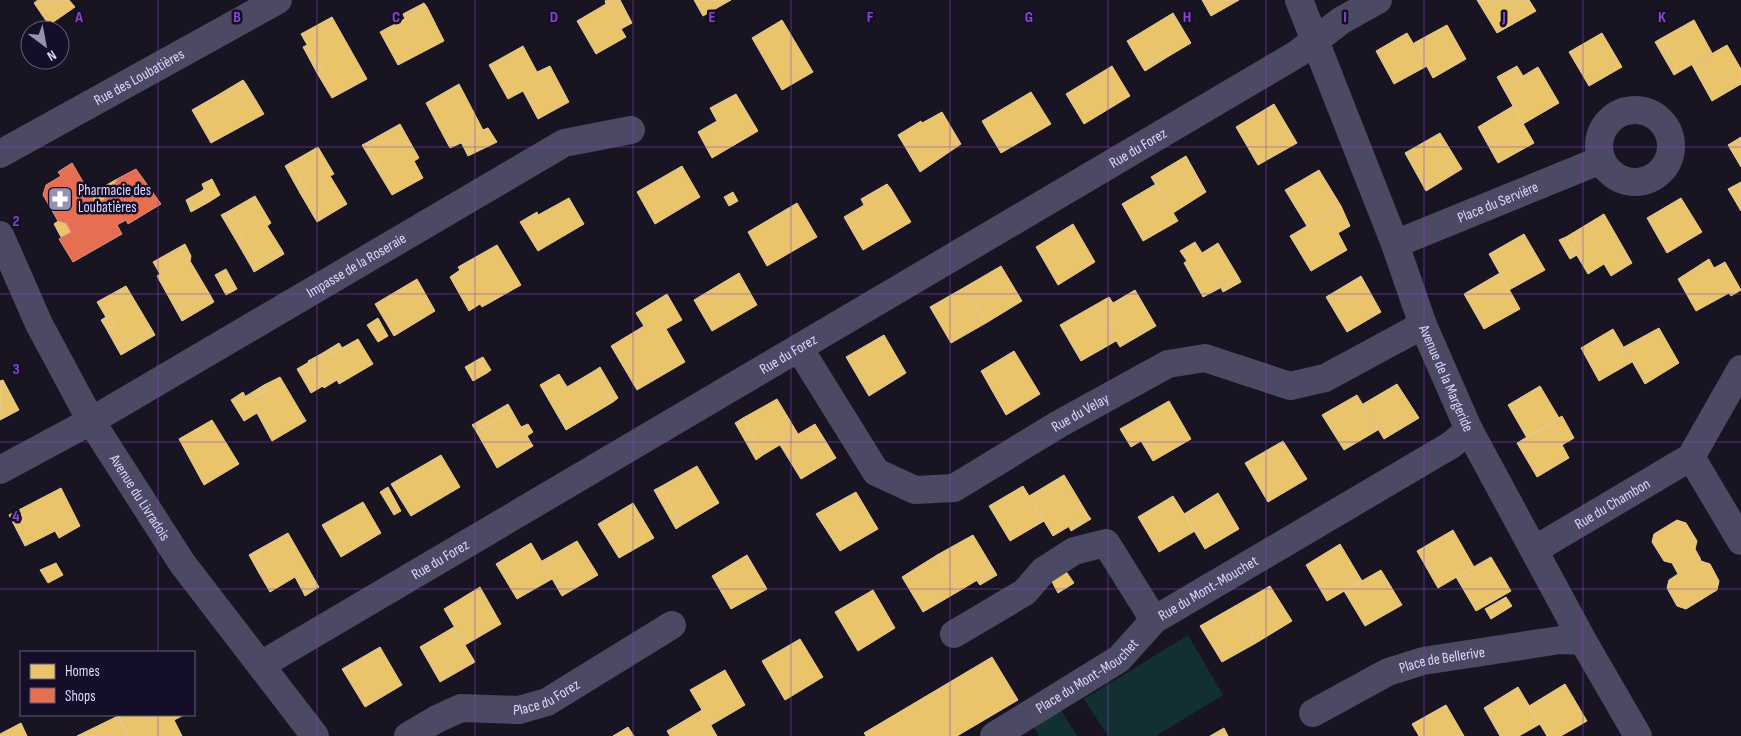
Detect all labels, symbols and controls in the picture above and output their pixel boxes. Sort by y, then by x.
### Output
text: A [74,8,83,27]
text: B [233,8,241,27]
text: C [392,8,400,27]
text: D [550,8,558,27]
text: E [709,8,716,27]
text: F [867,8,874,27]
text: G [1025,8,1033,27]
text: H [1183,8,1191,27]
text: I [1343,8,1347,27]
text: J [1501,8,1506,27]
text: K [1658,8,1666,27]
north arrow [20,20,70,70]
street label: Rue des Loubatières [91,44,188,110]
text: N [44,46,59,65]
street label: Rue du Forez [1106,123,1171,172]
street label: Place du Servière [1454,177,1541,227]
place label: Pharmacie des Loubatières [78,181,151,217]
pharmacy icon: Pharmacie des Loubatières [47,186,73,212]
text: 2 [12,212,20,231]
street label: Impasse de la Roseraie [303,228,410,302]
street label: Avenue de la Margeride [1414,321,1478,435]
street label: Rue du Forez [756,329,821,378]
text: 3 [12,360,20,379]
street label: Rue du Velay [1048,389,1113,436]
street label: Avenue du Livradois [105,450,175,544]
street label: Rue du Chambon [1571,474,1654,533]
text: 4 [12,507,20,526]
street label: Rue du Forez [408,535,473,584]
street label: Rue du Mont-Mouchet [1155,551,1262,625]
street label: Place du Mont-Mouchet [1032,634,1143,717]
street label: Place de Bellerive [1397,642,1486,677]
legend [20,651,195,716]
text: Homes [65,662,100,681]
street label: Place du Forez [513,674,584,720]
text: Shops [65,687,96,706]

